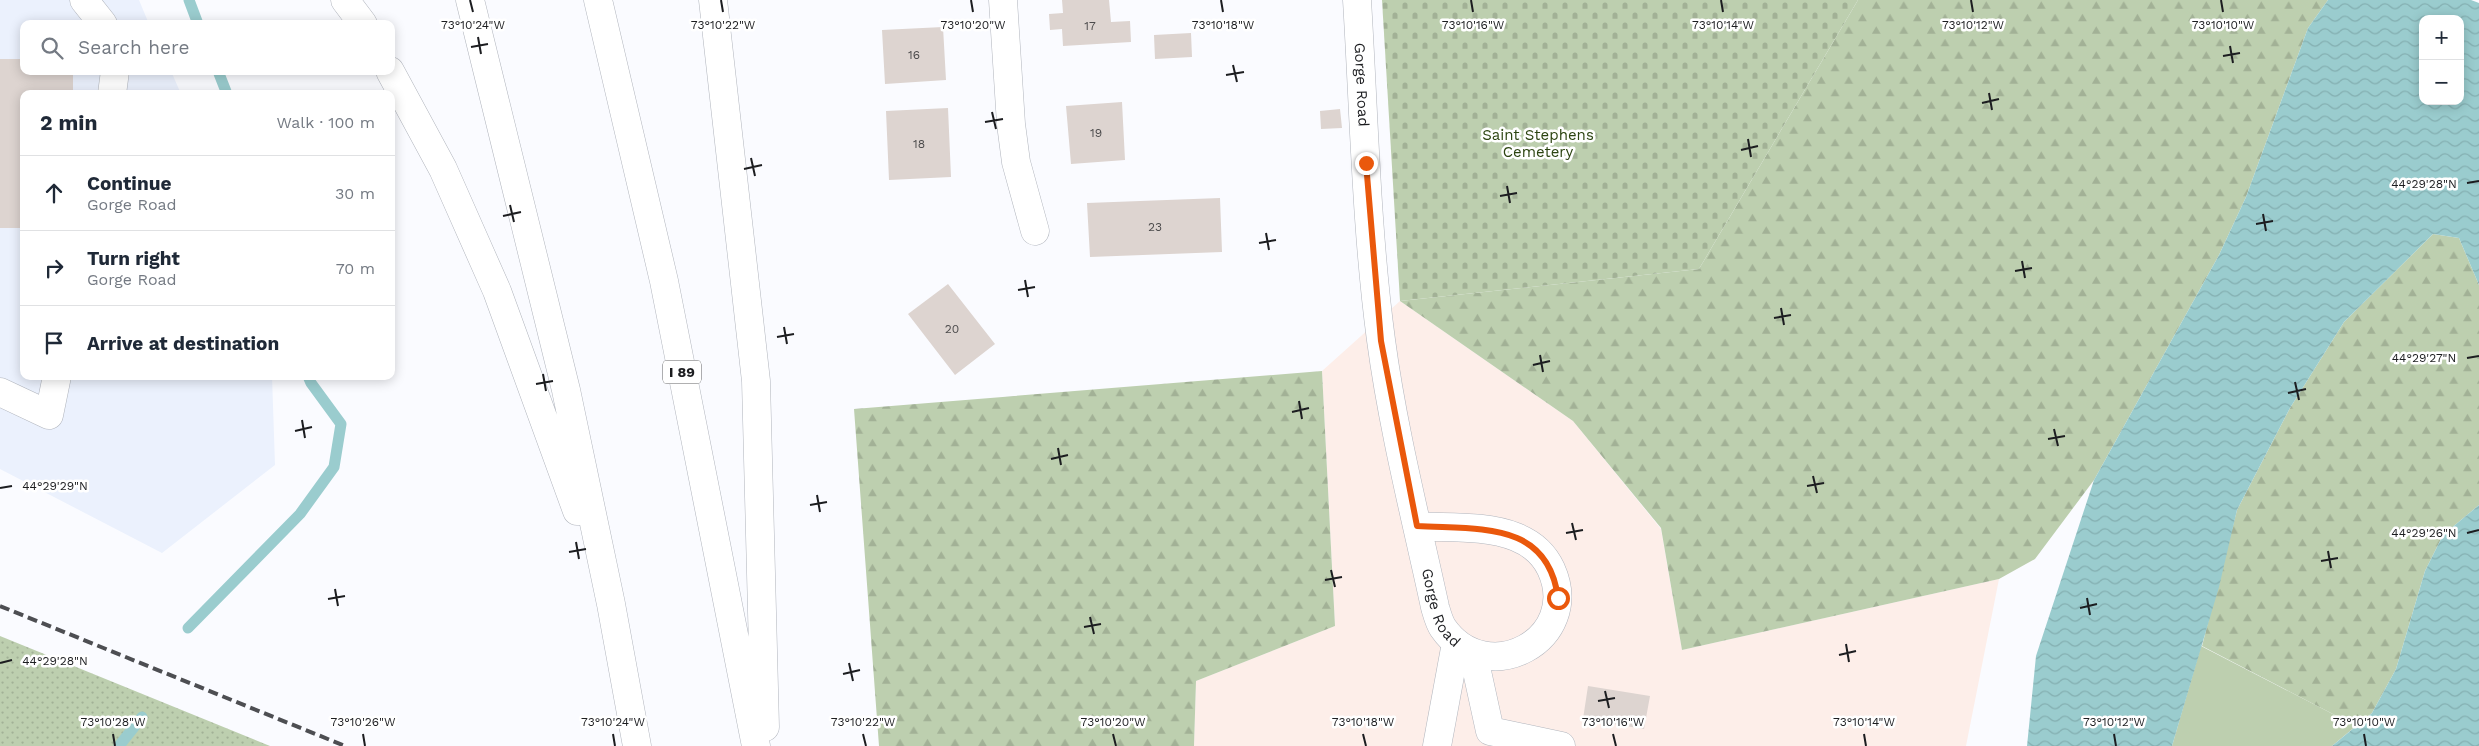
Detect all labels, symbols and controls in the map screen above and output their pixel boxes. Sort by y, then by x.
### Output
map controls [2419,15,2464,105]
button: + [2419,15,2464,60]
text: 73°10'24"W [441,18,505,32]
text: 73°10'22"W [691,18,756,32]
text: 73°10'20"W [940,18,1006,32]
text: 73°10'18"W [1192,18,1255,32]
text: 73°10'16"W [1442,18,1505,32]
text: 73°10'14"W [1692,18,1754,32]
text: 73°10'12"W [1942,18,2005,32]
text: 73°10'10"W [2192,18,2255,32]
house number: 17 [1084,19,1096,33]
search box [20,20,395,75]
icon: search [38,34,66,62]
text: Search here [78,36,189,59]
street label: Gorge Road [1350,42,1373,127]
house number: 16 [908,48,920,62]
button: − [2419,60,2464,105]
text: 2 min [40,110,97,135]
text: Walk · 100 m [277,113,375,132]
house number: 19 [1090,126,1102,140]
park label: Saint Stephens Cemetery [1482,126,1594,161]
house number: 18 [913,137,925,151]
route end [1355,152,1378,175]
text: Continue [87,172,171,195]
text: 44°29'28"N [2391,177,2457,191]
icon: ahead [40,179,68,207]
text: 30 m [335,184,375,203]
text: Gorge Road [87,195,177,214]
house number: 23 [1148,220,1162,234]
text: Turn right [87,247,180,270]
icon: right [40,254,68,282]
text: 70 m [336,259,375,278]
text: Gorge Road [87,270,177,289]
house number: 20 [945,322,959,336]
icon: arrive [40,329,68,357]
text: Arrive at destination [87,332,279,355]
text: 44°29'27"N [2392,351,2456,365]
road number: I 89 [663,361,701,384]
text: 44°29'29"N [22,479,88,493]
text: 44°29'26"N [2391,526,2457,540]
street label: Gorge Road [1418,567,1464,651]
route start [1547,587,1570,610]
text: 44°29'28"N [22,654,88,668]
text: 73°10'28"W [81,715,146,729]
text: 73°10'26"W [331,715,396,729]
text: 73°10'24"W [581,715,645,729]
text: 73°10'22"W [831,715,896,729]
text: 73°10'20"W [1080,715,1146,729]
text: 73°10'18"W [1332,715,1395,729]
text: 73°10'16"W [1582,715,1645,729]
text: 73°10'14"W [1833,715,1895,729]
text: 73°10'12"W [2083,715,2146,729]
text: 73°10'10"W [2333,715,2396,729]

